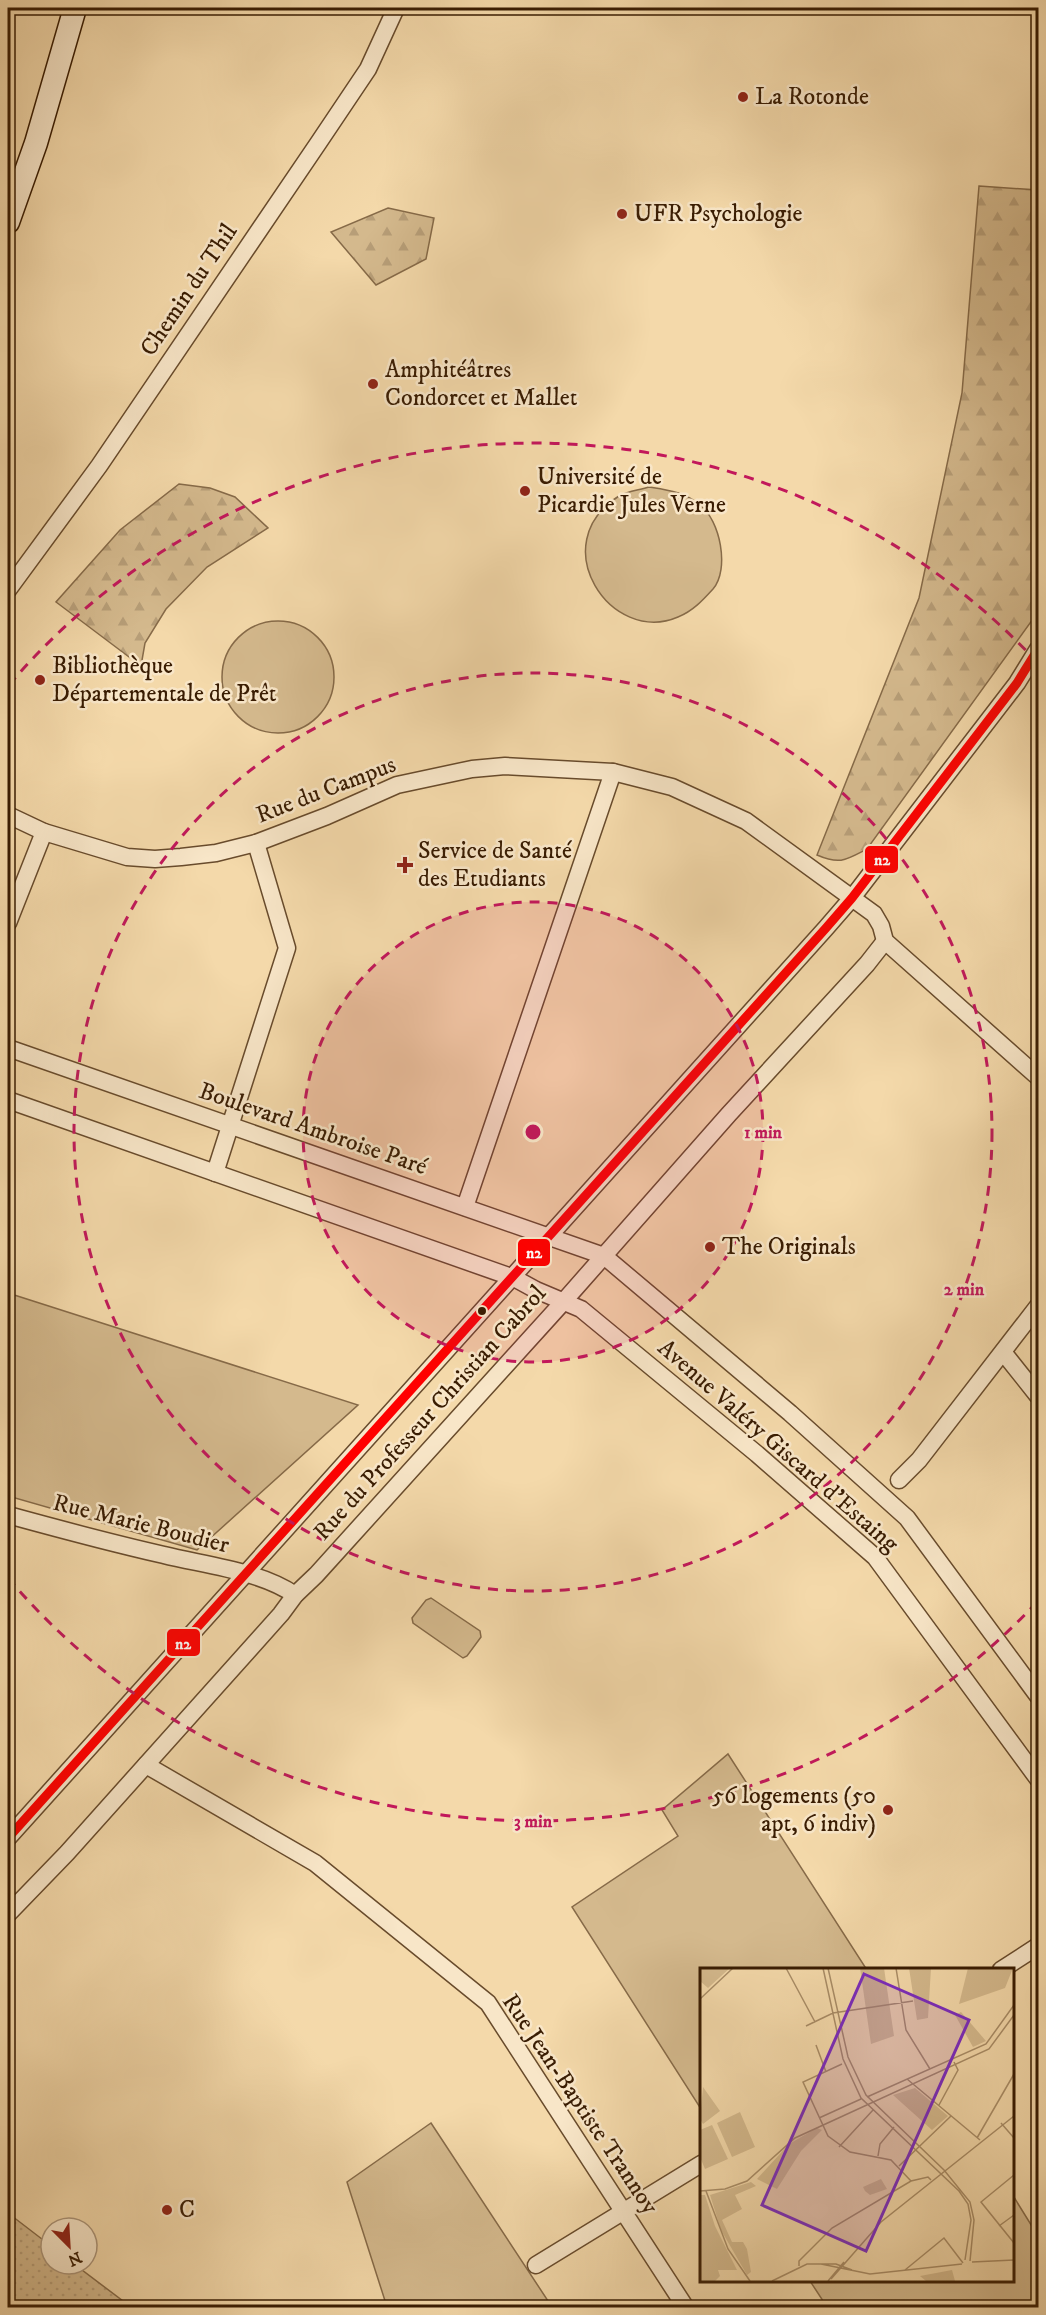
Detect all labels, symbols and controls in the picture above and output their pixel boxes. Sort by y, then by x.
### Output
place label: La Rotonde [755,82,869,112]
marker: La Rotonde [736,90,750,104]
place label: UFR Psychologie [634,199,802,229]
marker: UFR Psychologie [615,207,629,221]
street label: Chemin du Thil [134,217,245,362]
place label: Amphitéâtres Condorcet et Mallet [385,355,578,413]
marker: Amphitéâtres Condorcet et Mallet [366,377,380,391]
place label: Université de Picardie Jules Verne [537,462,726,520]
marker: Université de Picardie Jules Verne [518,484,532,498]
place label: Bibliothèque Départementale de Prêt [52,651,277,709]
marker: Bibliothèque Départementale de Prêt [33,673,47,687]
street label: Rue du Campus [252,750,400,830]
place label: Service de Santé des Etudiants [418,836,572,894]
line badge: n2 [864,845,899,874]
text: n2 [874,850,891,870]
marker: Service de Santé des Etudiants [396,856,414,874]
street label: Boulevard Ambroise Paré [195,1076,431,1182]
centre of rings [523,1122,543,1142]
text: 1 min [744,1122,783,1144]
place label: The Originals [722,1232,856,1262]
line badge: n2 [517,1238,551,1267]
marker: The Originals [703,1240,717,1254]
text: n2 [526,1243,543,1263]
street label: Rue du Professeur Christian Cabrol [307,1278,553,1547]
text: 2 min [944,1279,985,1301]
unlabelled marker [476,1305,488,1317]
street label: Avenue Valéry Giscard d'Estaing [651,1333,905,1559]
street label: Rue Marie Boudier [50,1488,232,1560]
line badge: n2 [166,1628,201,1657]
text: n2 [175,1634,192,1654]
place label: 56 logements (50 apt, 6 indiv) [712,1781,876,1839]
marker: 56 logements (50 apt, 6 indiv) [881,1803,895,1817]
text: 3 min [514,1811,553,1833]
inset map [700,1968,1013,2282]
street label: Rue Jean-Baptiste Trannoy [495,1988,665,2220]
place label: C [179,2195,195,2225]
marker: C [160,2203,174,2217]
north arrow [39,2216,99,2276]
text: N [65,2247,85,2271]

